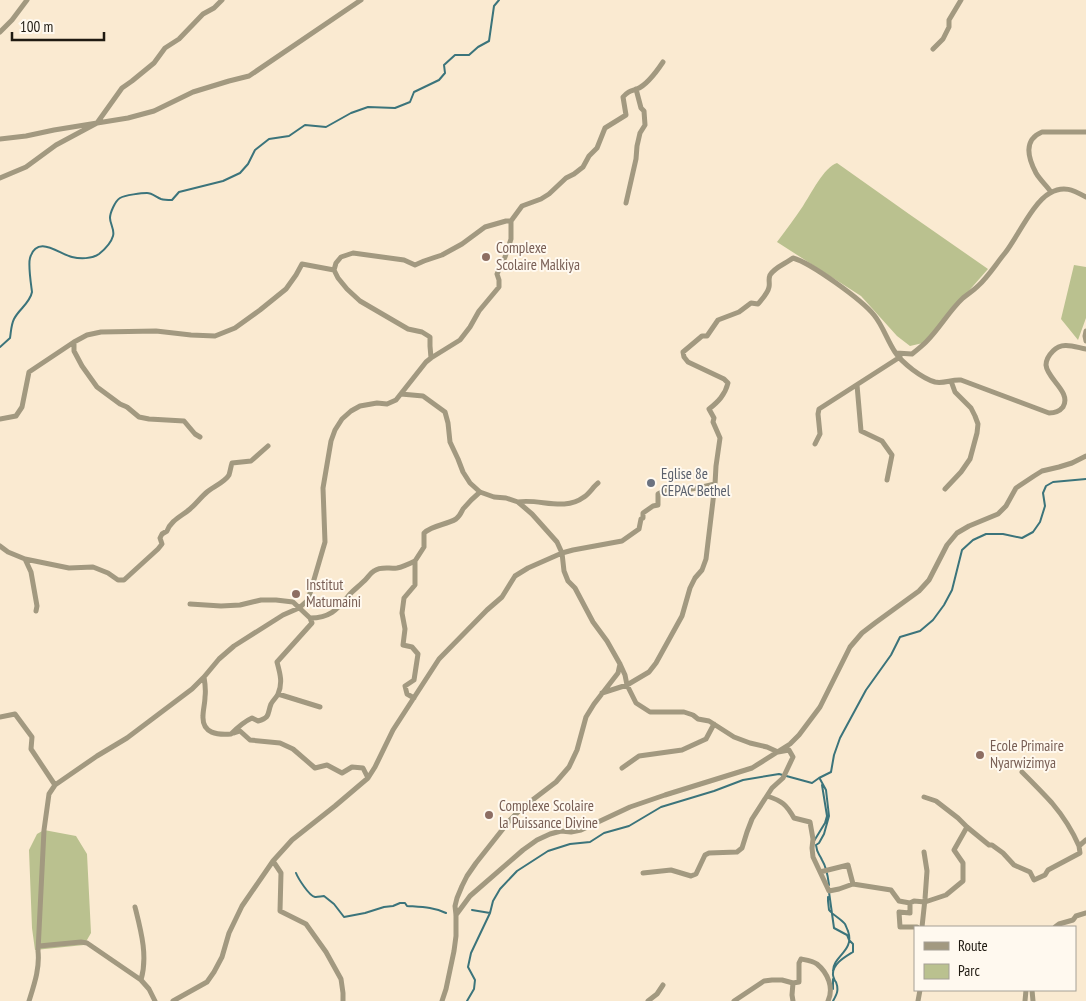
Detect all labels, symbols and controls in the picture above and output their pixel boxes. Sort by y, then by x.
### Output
scale bar [12,10,105,42]
text: 100 m [20,17,53,36]
place label: Complexe Scolaire Malkiya [496,238,580,274]
marker: Complexe Scolaire Malkiya [480,251,492,263]
place label: Eglise 8e CEPAC Bethel [661,464,731,500]
marker: Eglise 8e CEPAC Bethel [645,477,657,489]
place label: Institut Matumaini [306,575,361,611]
marker: Institut Matumaini [290,588,302,600]
place label: Ecole Primaire Nyarwizimya [990,736,1064,772]
marker: Ecole Primaire Nyarwizimya [974,749,986,761]
place label: Complexe Scolaire la Puissance Divine [499,796,598,832]
marker: Complexe Scolaire la Puissance Divine [483,809,495,821]
legend [914,926,1076,991]
text: Route [958,936,988,955]
text: Parc [958,961,980,980]

